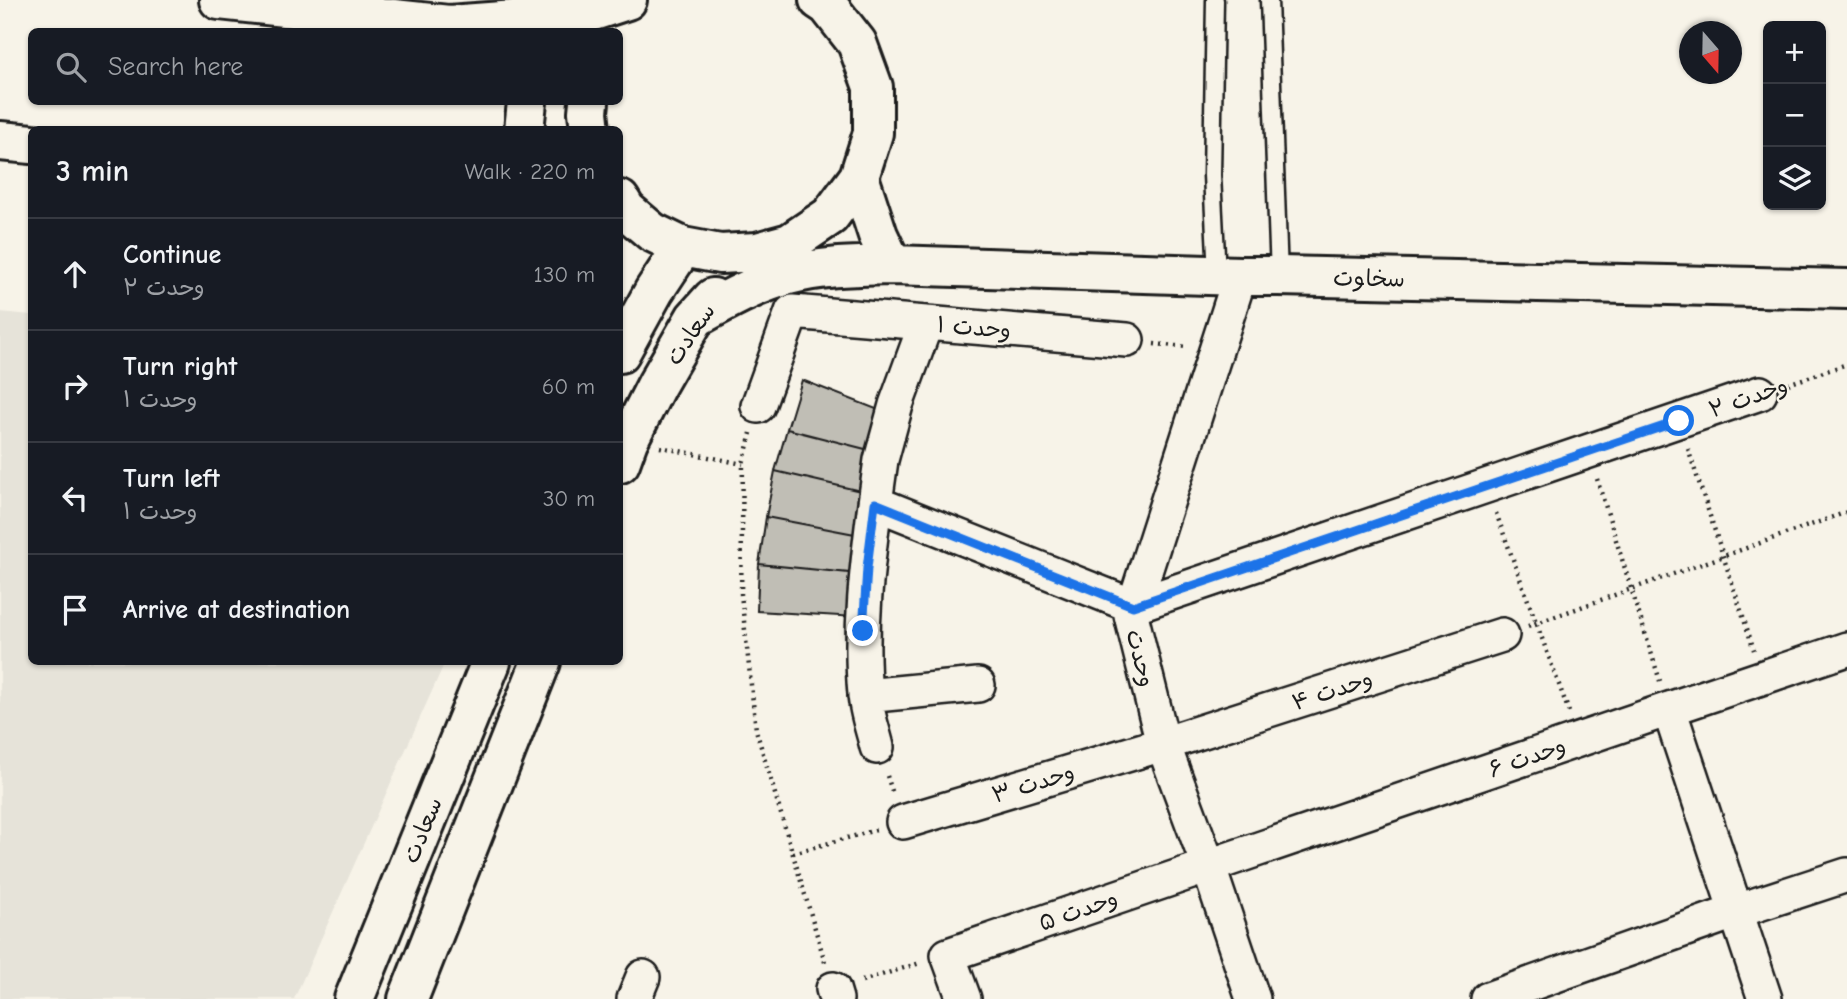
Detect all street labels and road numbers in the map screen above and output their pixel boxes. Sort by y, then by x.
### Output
street label: سخاوت [1333,264,1405,293]
street label: سعادت [660,298,721,370]
street label: وحدت ۱ [936,311,1012,344]
street label: وحدت ۲ [1705,371,1791,424]
street label: وحدت [1120,627,1161,690]
street label: وحدت ۴ [1288,665,1376,716]
street label: وحدت ۶ [1485,732,1569,783]
street label: وحدت ۳ [989,758,1078,809]
street label: سعادت [397,793,448,867]
street label: وحدت ۵ [1035,884,1121,937]

